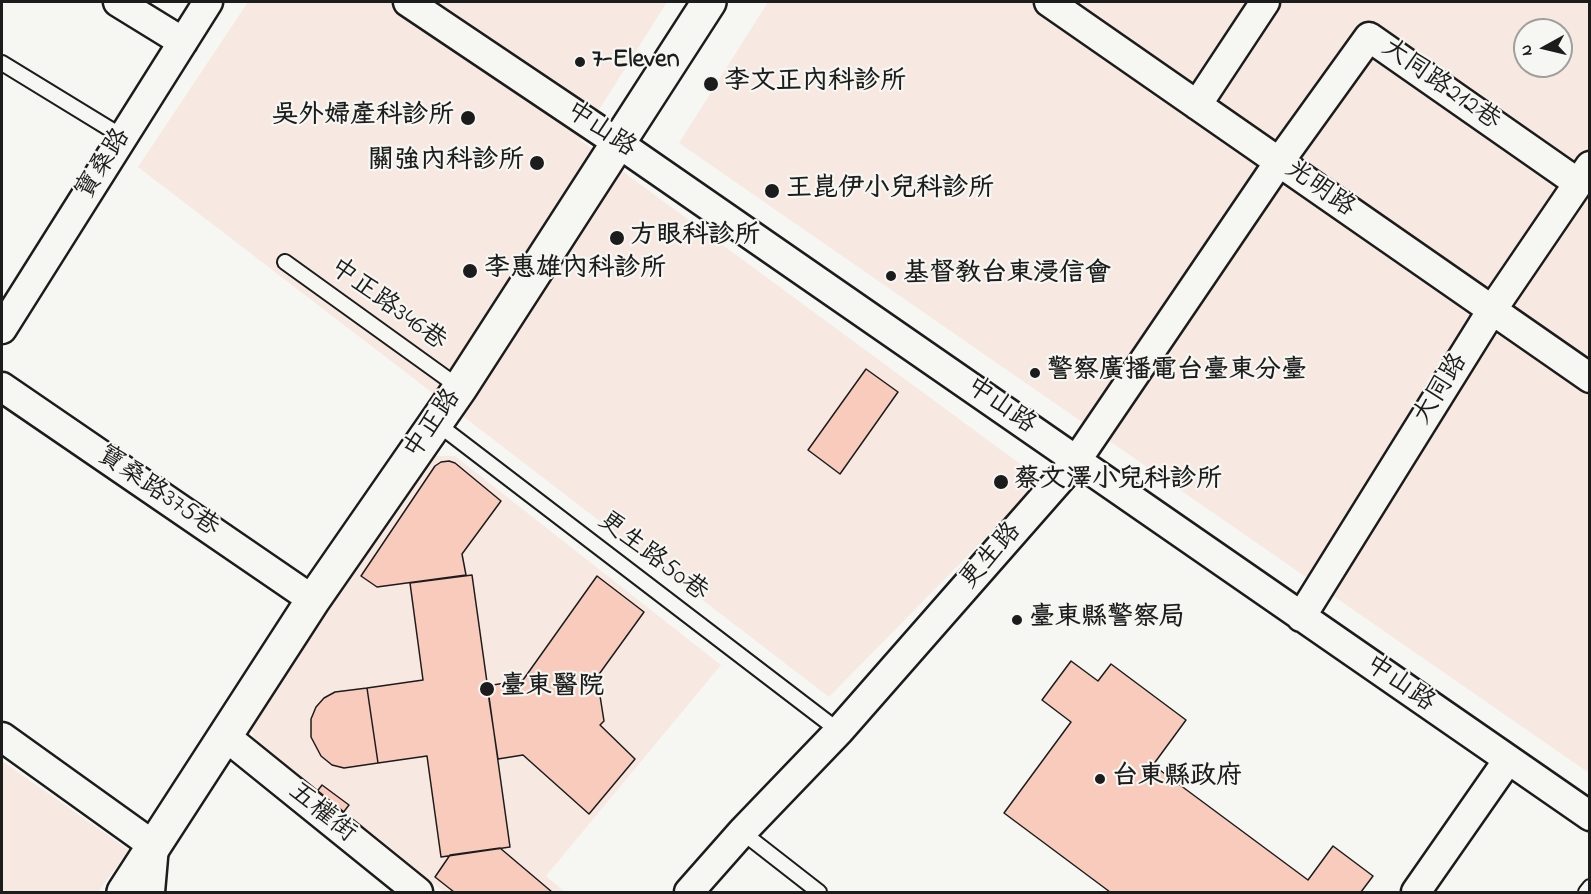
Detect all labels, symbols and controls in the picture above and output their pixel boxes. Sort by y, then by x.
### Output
north arrow [1513,18,1573,78]
street label: 大同路212巷 [1374,34,1506,138]
text: N [1515,43,1540,57]
place label: 7-Eleven [592,46,680,78]
marker: 7-Eleven [573,55,587,69]
place label: 李文正內科診所 [724,68,906,100]
marker: 李文正內科診所 [702,75,720,93]
street label: 中山路 [559,96,641,166]
place label: 吳外婦產科診所 [272,102,454,134]
marker: 吳外婦產科診所 [459,109,477,127]
street label: 寶桑路 [71,124,139,206]
place label: 關強內科診所 [368,147,524,179]
marker: 關強內科診所 [528,154,546,172]
street label: 光明路 [1278,155,1360,225]
place label: 王崑伊小兒科診所 [786,175,994,207]
marker: 王崑伊小兒科診所 [763,182,781,200]
place label: 方眼科診所 [630,222,760,254]
marker: 方眼科診所 [608,229,626,247]
street label: 中正路346巷 [322,253,452,359]
place label: 李惠雄內科診所 [484,255,666,287]
place label: 基督教台東浸信會 [903,260,1111,292]
marker: 李惠雄內科診所 [461,262,479,280]
marker: 基督教台東浸信會 [884,269,898,283]
street label: 大同路 [1408,349,1476,431]
place label: 警察廣播電台臺東分臺 [1047,357,1307,389]
marker: 警察廣播電台臺東分臺 [1028,366,1042,380]
street label: 中山路 [959,372,1041,442]
street label: 中正路 [399,384,469,466]
street label: 寶桑路375巷 [90,441,224,545]
place label: 蔡文澤小兒科診所 [1014,466,1222,498]
marker: 蔡文澤小兒科診所 [992,473,1010,491]
street label: 更生路50巷 [591,506,713,610]
street label: 更生路 [955,517,1029,597]
place label: 臺東縣警察局 [1029,604,1185,636]
marker: 臺東縣警察局 [1010,613,1024,627]
street label: 中山路 [1358,650,1440,720]
place label: 臺東醫院 [500,673,604,705]
marker: 臺東醫院 [478,680,496,698]
place label: 台東縣政府 [1112,763,1242,795]
marker: 台東縣政府 [1093,772,1107,786]
street label: 五權街 [281,777,361,851]

